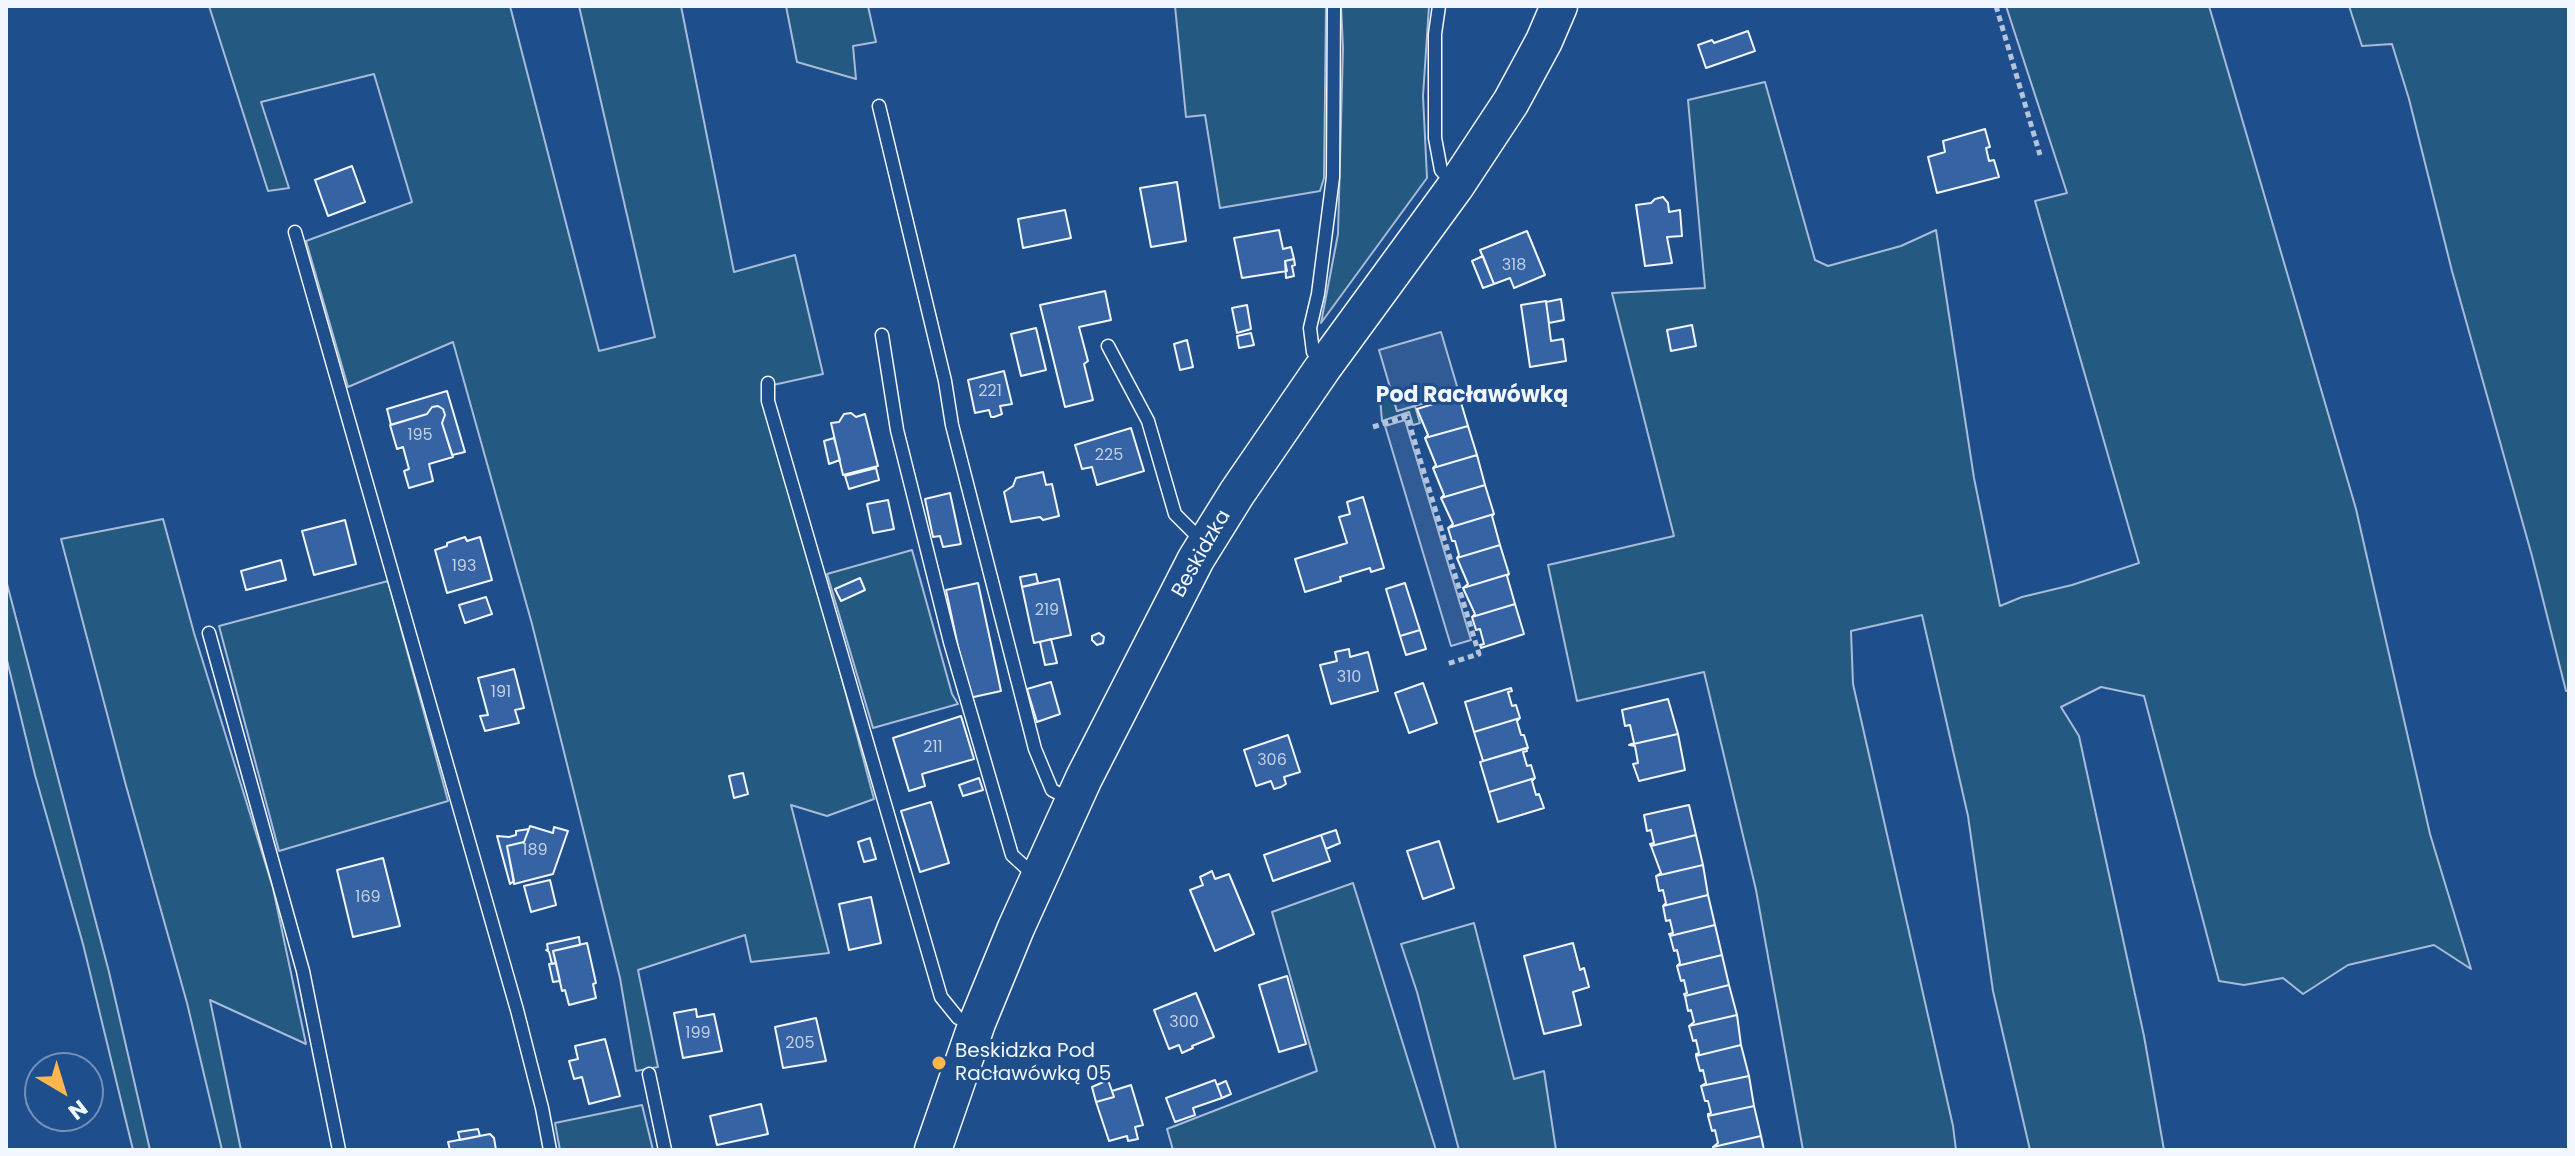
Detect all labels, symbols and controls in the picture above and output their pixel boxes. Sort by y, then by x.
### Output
house number: 318 [1502,256,1526,276]
house number: 221 [978,382,1002,402]
district label: Pod Racławówką [1376,383,1568,409]
house number: 195 [407,426,433,446]
house number: 225 [1095,446,1123,466]
street label: Beskidzka [1167,506,1237,602]
house number: 193 [452,557,476,577]
house number: 219 [1035,601,1059,621]
house number: 310 [1337,668,1361,688]
house number: 191 [491,683,511,703]
house number: 211 [923,738,943,758]
house number: 306 [1257,751,1287,771]
house number: 189 [522,841,548,861]
house number: 169 [355,888,381,908]
house number: 300 [1169,1013,1199,1033]
house number: 199 [685,1024,711,1044]
house number: 205 [785,1034,815,1054]
place label: Beskidzka Pod Racławówką 05 [955,1040,1111,1087]
north arrow [24,1052,104,1132]
marker: Beskidzka Pod Racławówką 05 [930,1054,948,1072]
text: N [62,1092,94,1127]

